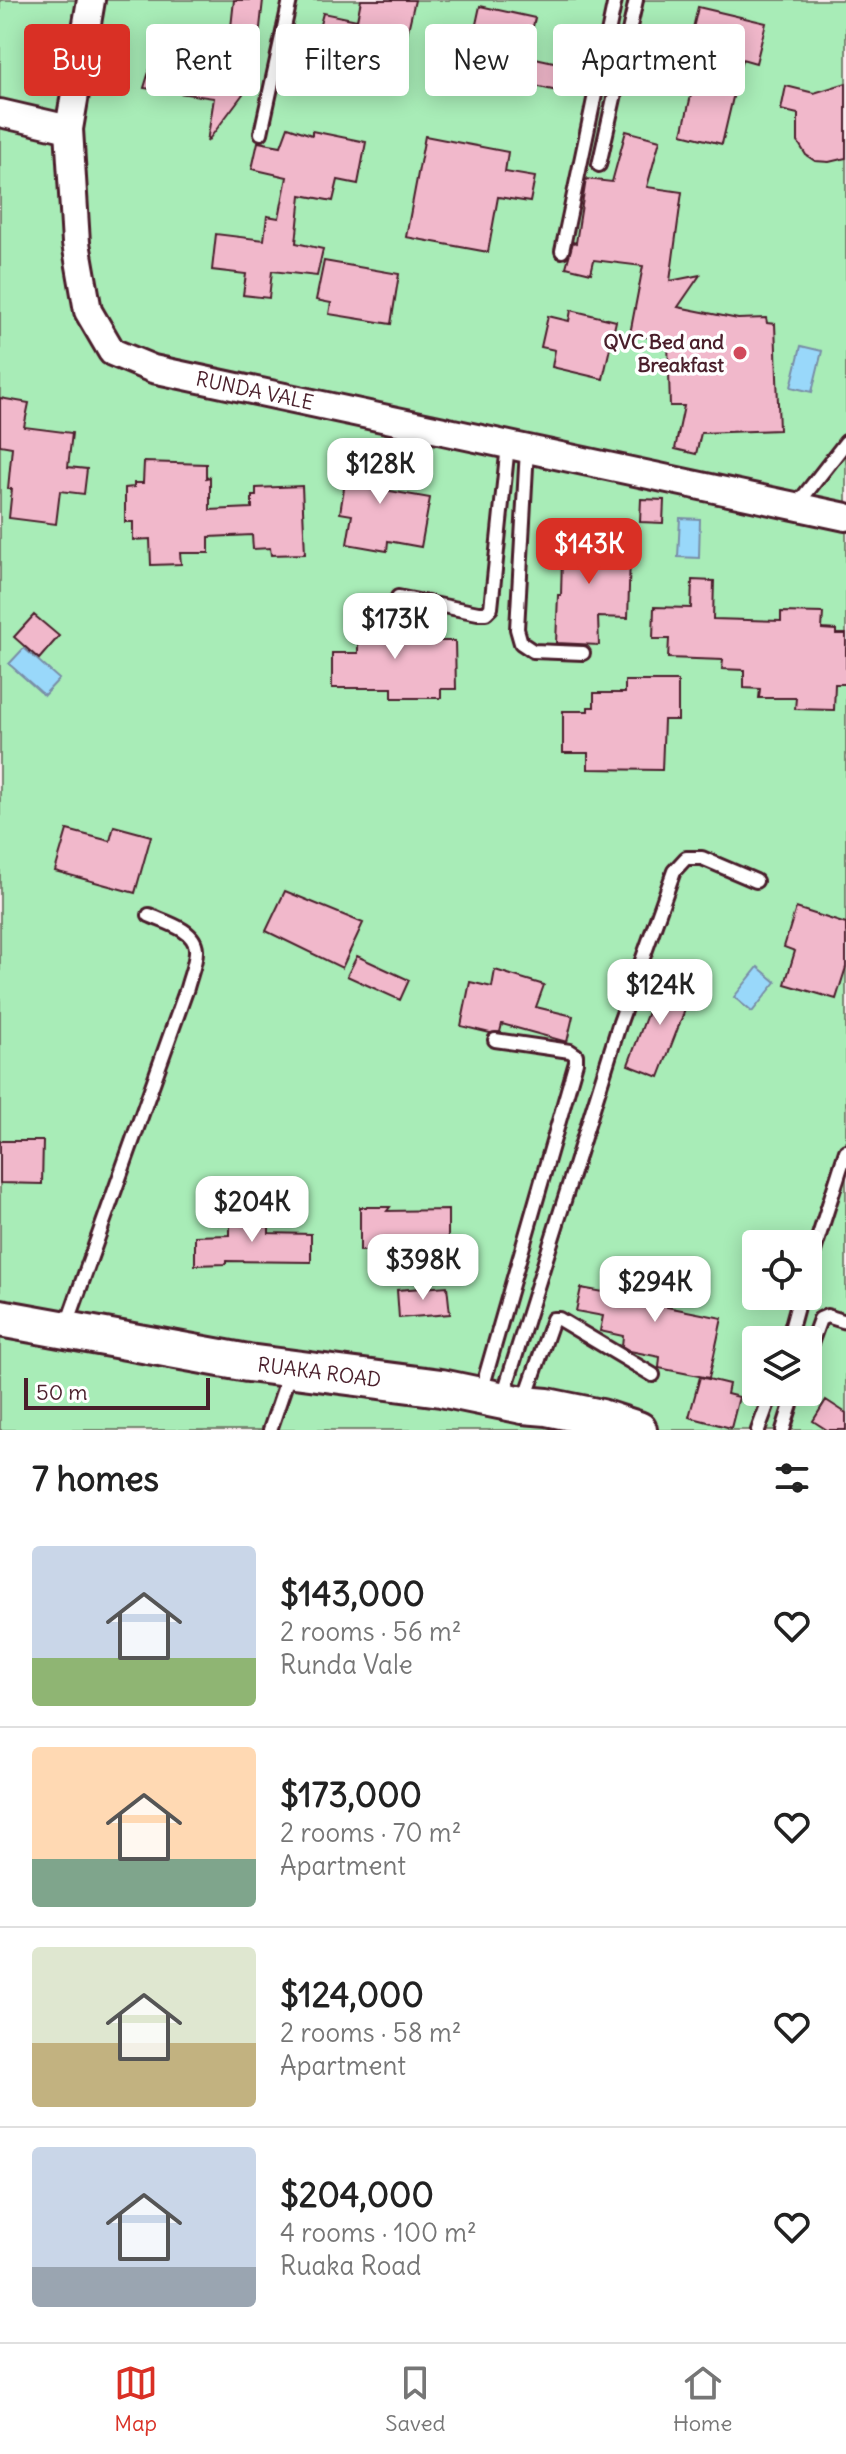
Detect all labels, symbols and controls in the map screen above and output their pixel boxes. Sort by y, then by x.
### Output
chip: Buy [24,24,130,96]
chip: Rent [146,24,260,96]
chip: Filters [276,24,409,96]
chip: New [425,24,537,96]
chip: Apartment [553,24,745,96]
place label: QVC Bed and Breakfast [604,329,724,377]
marker: QVC Bed and Breakfast [731,344,749,362]
street label: RUNDA VALE [194,366,316,415]
pin: $128K [324,438,436,506]
text: $128K [345,447,415,480]
pin: $143K [533,518,645,586]
text: $143K [554,527,624,560]
pin: $173K [339,593,451,661]
text: $173K [361,602,429,635]
pin: $124K [604,959,716,1027]
text: $124K [625,968,695,1001]
pin: $204K [196,1176,308,1244]
text: $204K [214,1185,290,1218]
map controls [742,1230,822,1406]
button: locate [742,1230,822,1310]
pin: $398K [367,1234,479,1302]
text: $398K [385,1243,461,1276]
pin: $294K [599,1256,711,1324]
text: $294K [618,1265,692,1298]
button: layers [742,1326,822,1406]
street label: RUAKA ROAD [256,1351,383,1392]
scale bar [24,1374,210,1410]
text: 50 m [36,1378,88,1406]
icon: filters [770,1456,814,1500]
text: 7 homes [32,1457,159,1500]
text: $143,000 [280,1572,425,1615]
icon: home [96,1578,192,1674]
icon: heart [770,1604,814,1648]
text: 2 rooms · 56 m² [280,1615,461,1648]
text: Runda Vale [280,1648,413,1681]
text: $173,000 [280,1773,422,1816]
icon: home [96,1779,192,1875]
icon: heart [770,1805,814,1849]
text: 2 rooms · 70 m² [280,1816,461,1849]
text: Apartment [280,1849,406,1882]
text: $124,000 [280,1973,424,2016]
icon: home [96,1979,192,2075]
icon: heart [770,2005,814,2049]
text: 2 rooms · 58 m² [280,2016,461,2049]
text: Apartment [280,2049,406,2082]
text: $204,000 [280,2173,434,2216]
icon: home [96,2179,192,2275]
icon: heart [770,2205,814,2249]
text: 4 rooms · 100 m² [280,2216,477,2249]
text: Ruaka Road [280,2249,421,2282]
tab: Map [114,2361,158,2437]
tab: Saved [385,2361,445,2437]
tab: Home [673,2361,732,2437]

